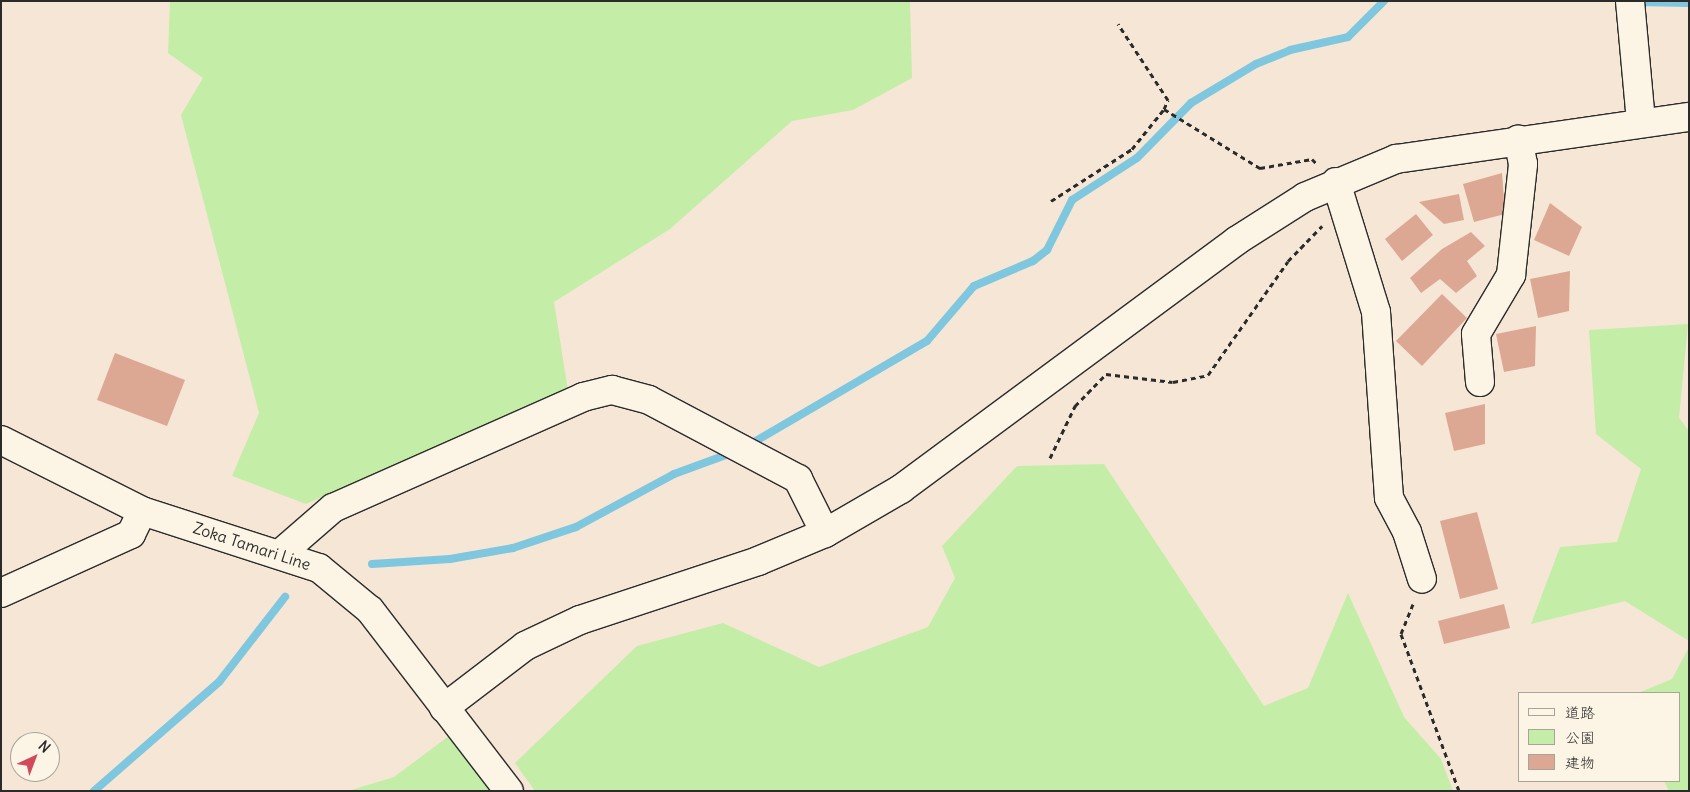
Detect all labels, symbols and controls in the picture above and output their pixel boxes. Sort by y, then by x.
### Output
street label: Zoka Tamari Line [191,518,313,574]
legend [1518,692,1680,782]
text: 道路 [1565,703,1595,722]
text: 公園 [1565,728,1595,747]
north arrow [10,732,60,782]
text: N [35,737,54,757]
text: 建物 [1565,753,1595,772]

